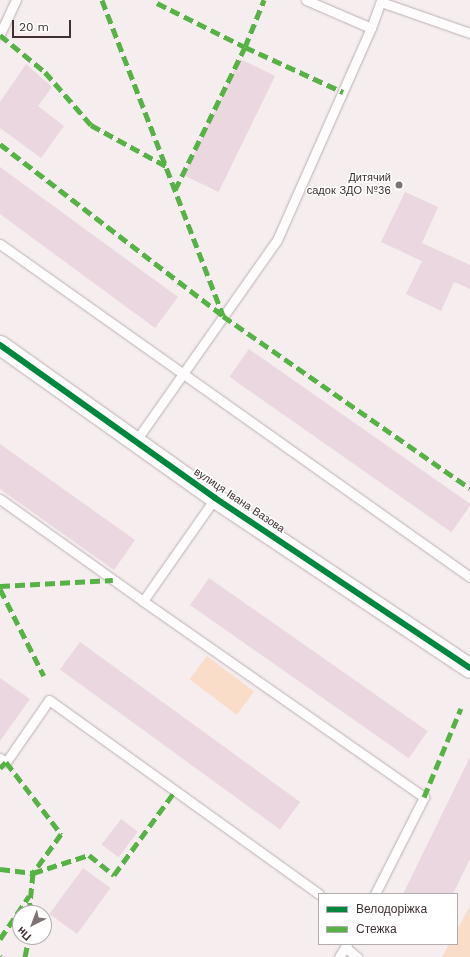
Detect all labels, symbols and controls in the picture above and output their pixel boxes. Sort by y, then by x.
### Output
scale bar [14,12,73,38]
text: 20 m [19,20,49,34]
place label: Дитячий садок ЗДО №36 [307,172,391,198]
marker: Дитячий садок ЗДО №36 [394,180,404,190]
street label: вулиця Івана Вазова [191,466,287,536]
legend [318,893,458,945]
text: Велодоріжка [356,902,427,916]
north arrow [12,905,52,945]
text: Стежка [356,922,397,936]
text: Пн [15,924,34,943]

